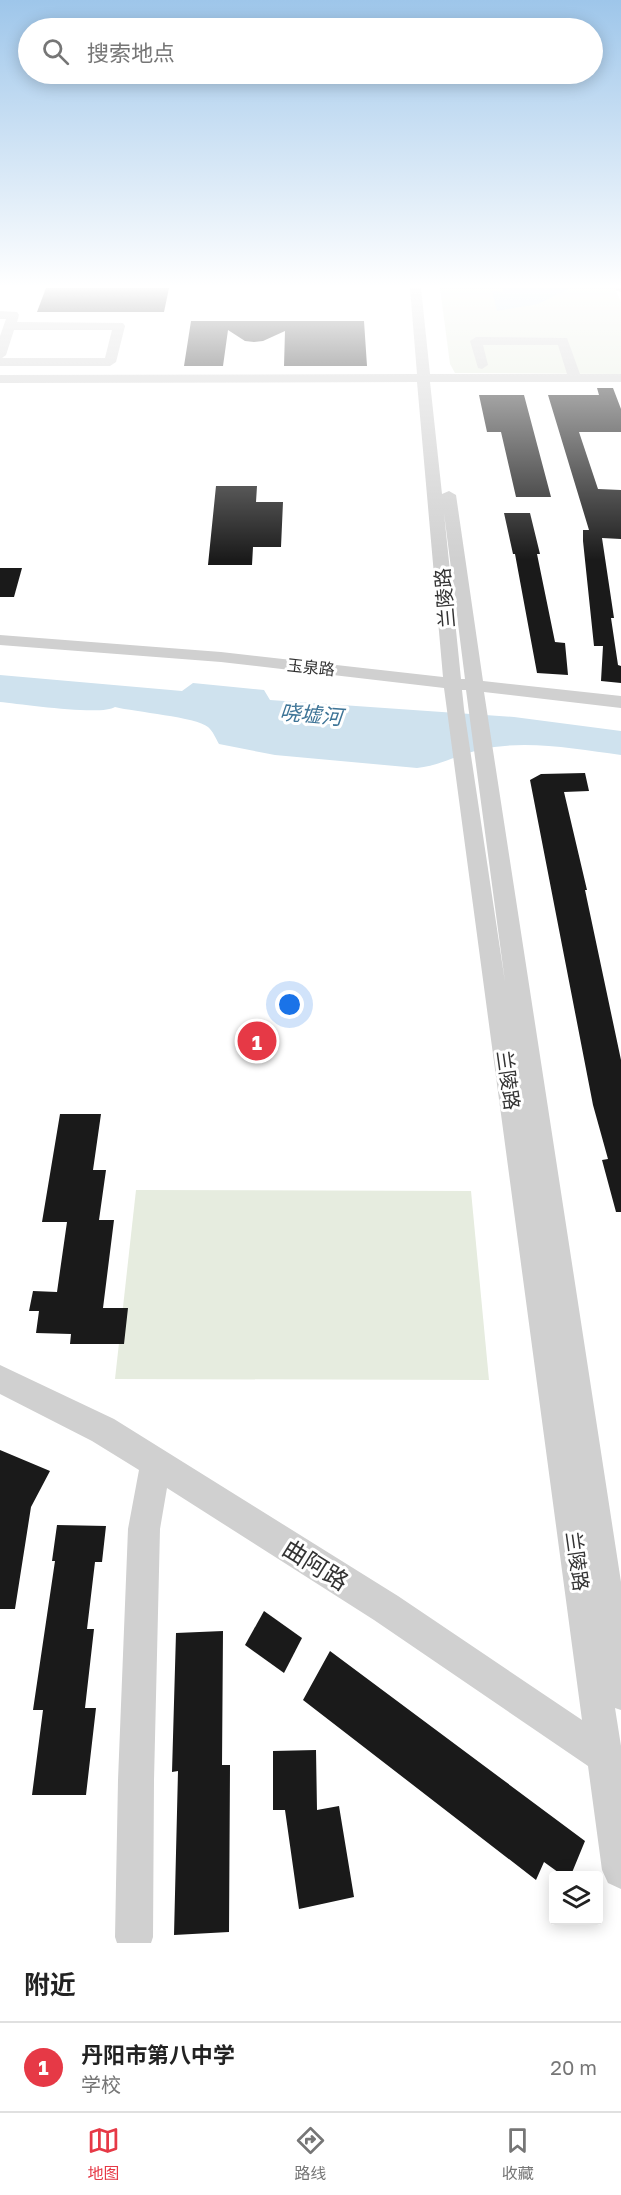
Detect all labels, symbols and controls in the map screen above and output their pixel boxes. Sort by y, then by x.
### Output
search box [18,18,603,84]
icon: search [39,35,72,68]
text: 搜索地点 [87,39,175,66]
street label: 兰陵路 [429,567,459,629]
street label: 玉泉路 [286,655,336,679]
water label: 哓墟河 [278,698,347,730]
your location [275,990,304,1019]
pin: 1 [238,1018,276,1064]
street label: 兰陵路 [493,1049,525,1111]
street label: 兰陵路 [562,1530,594,1592]
street label: 曲阿路 [278,1533,354,1595]
map controls [549,1871,603,1925]
button: layers [549,1871,603,1925]
text: 附近 [24,1969,76,2000]
text: 丹阳市第八中学 [81,2041,235,2068]
text: 1 [38,2055,49,2079]
text: 20 m [550,2055,597,2079]
text: 学校 [81,2072,121,2096]
tab: 地图 [87,2124,120,2184]
tab: 路线 [294,2124,327,2184]
tab: 收藏 [501,2124,534,2184]

